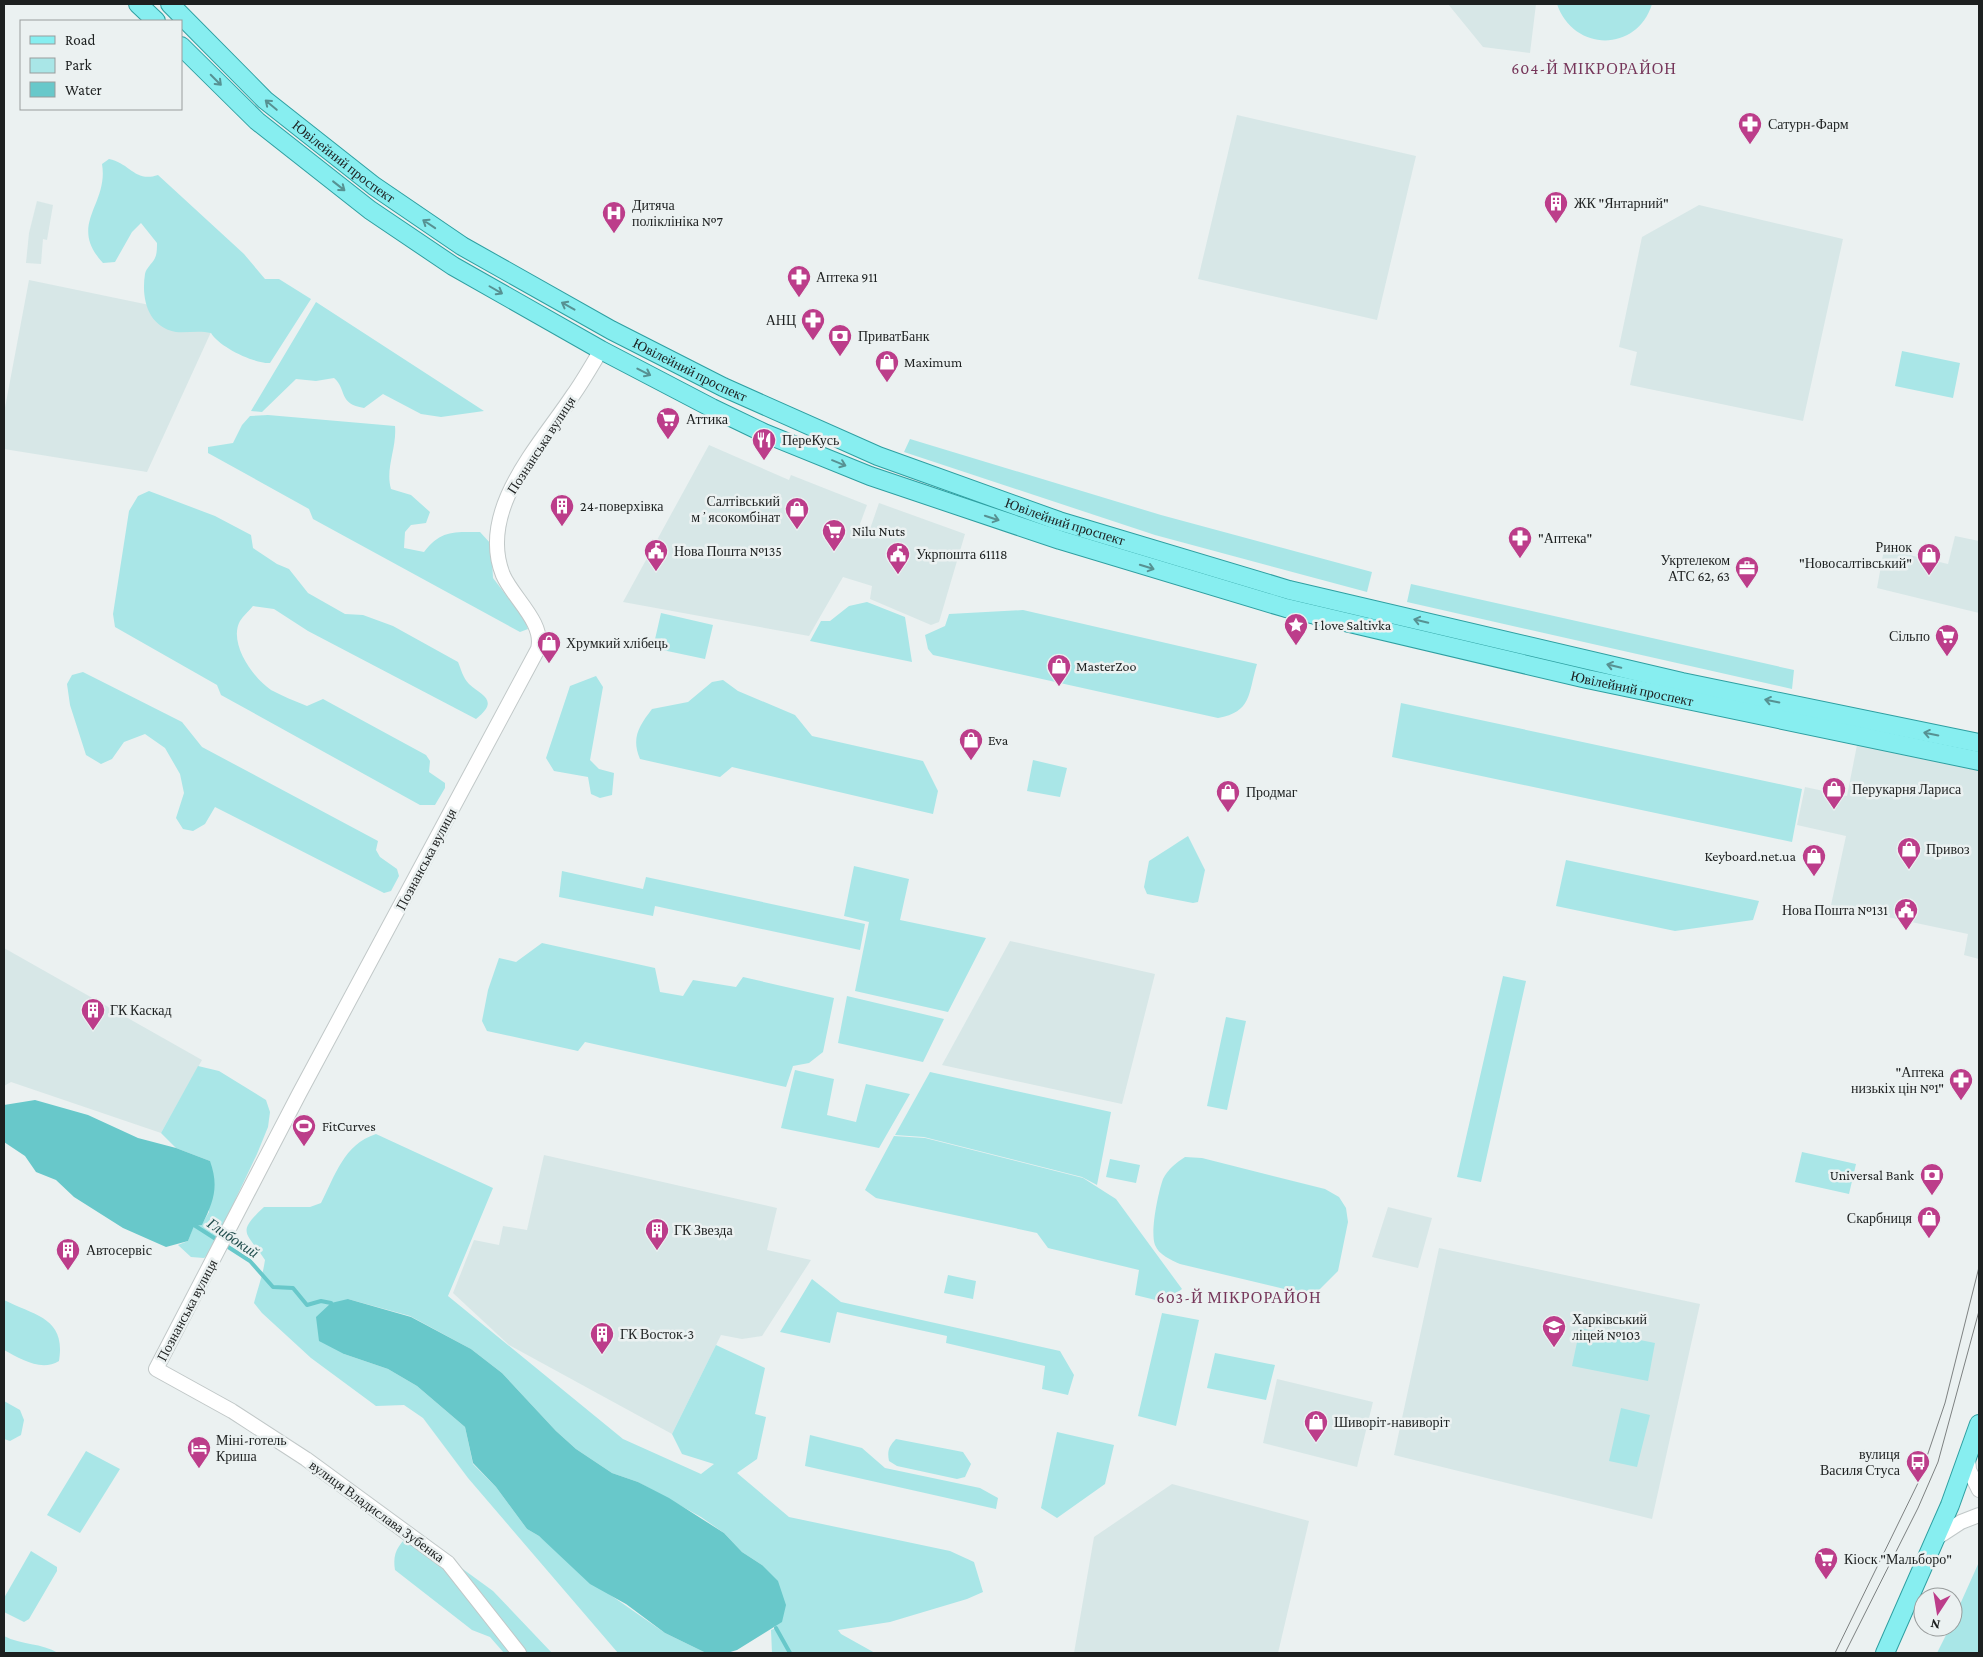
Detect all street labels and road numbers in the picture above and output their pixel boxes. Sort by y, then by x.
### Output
street label: Ювілейний проспект [289,117,398,206]
street label: Ювілейний проспект [630,335,750,405]
street label: Познанська вулиця [504,393,579,497]
street label: Ювілейний проспект [1003,494,1127,548]
street label: Ювілейний проспект [1569,667,1695,709]
street label: Познанська вулиця [392,805,460,913]
street label: Познанська вулиця [153,1256,221,1364]
street label: вулиця Владислава Зубенка [306,1457,448,1566]

